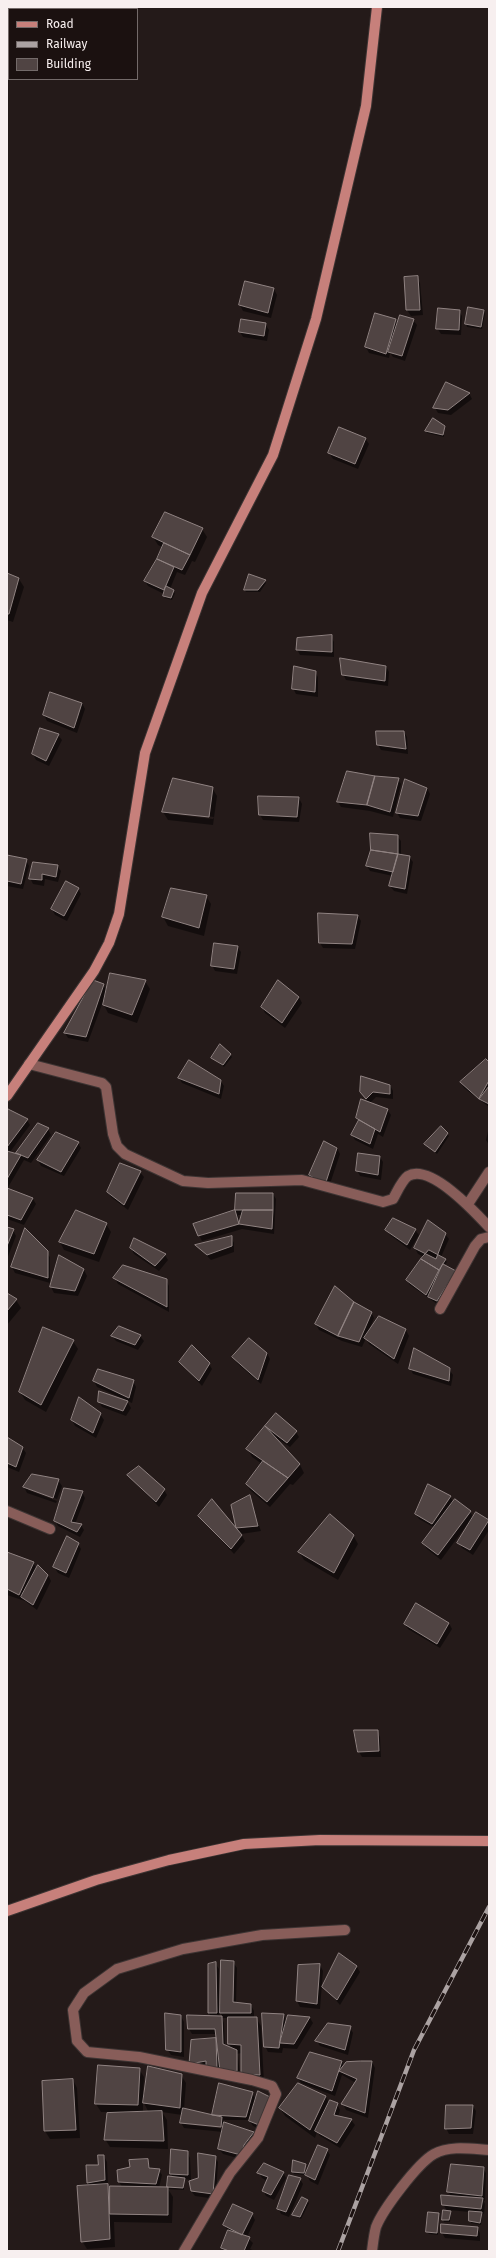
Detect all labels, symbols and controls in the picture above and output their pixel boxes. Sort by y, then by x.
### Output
legend [8,8,138,80]
text: Road [46,17,74,31]
text: Railway [46,37,87,51]
text: Building [46,57,91,71]

